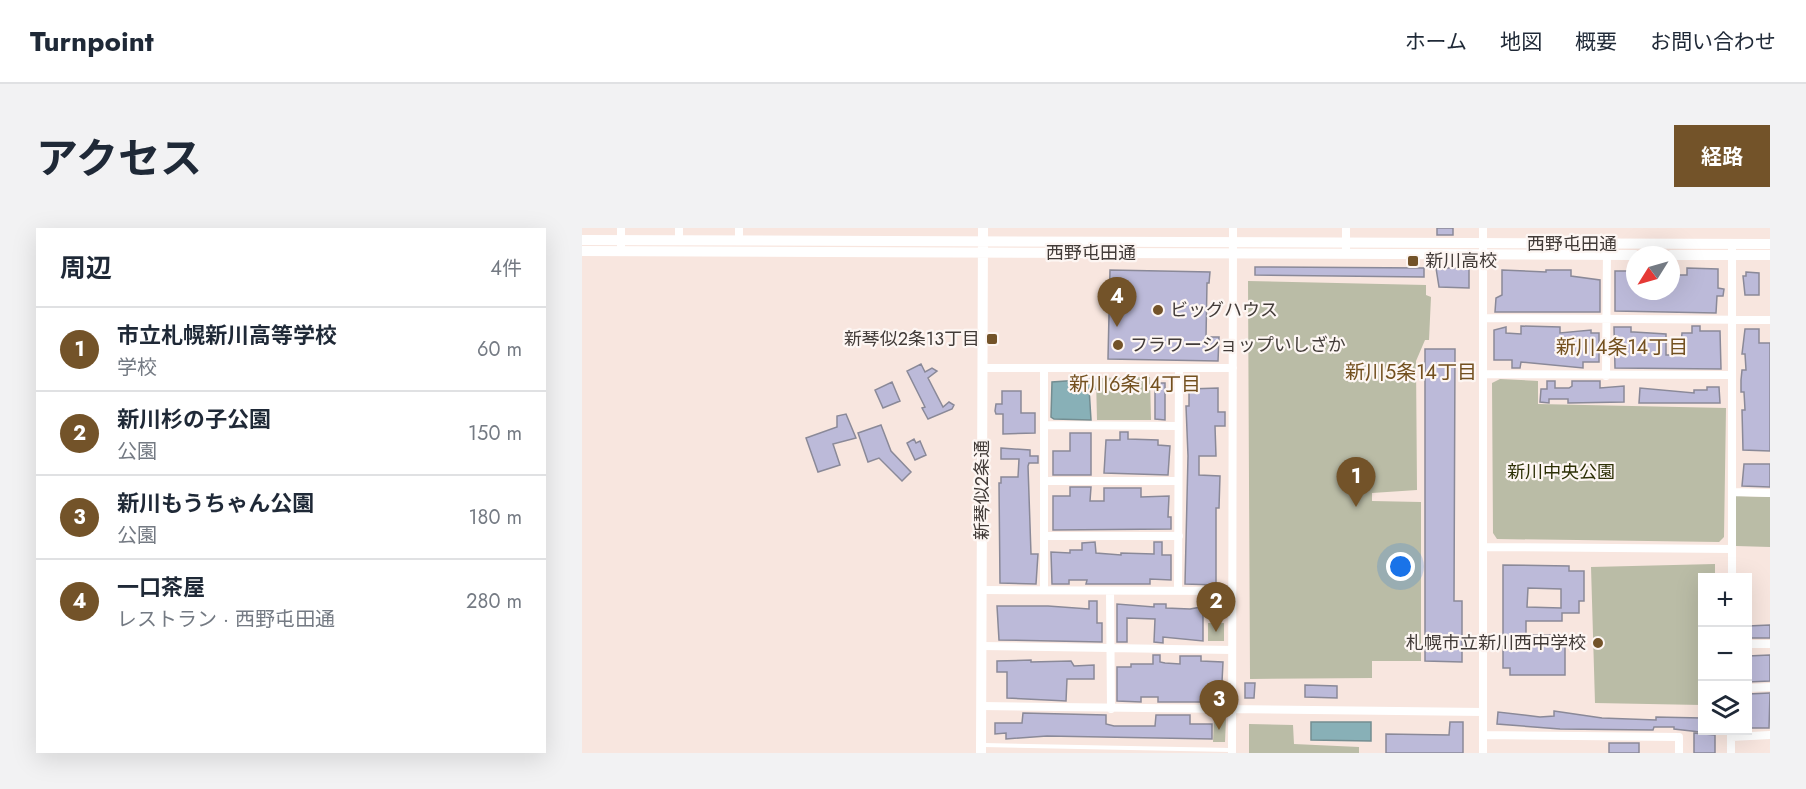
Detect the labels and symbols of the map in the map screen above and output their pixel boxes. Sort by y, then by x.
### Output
street label: 西野屯田通 [1527,231,1617,257]
street label: 西野屯田通 [1046,240,1136,266]
north arrow [1626,246,1680,300]
place label: 新川高校 [1425,248,1497,274]
marker: 新川高校 [1406,254,1420,268]
pin: 4 [1098,278,1136,327]
place label: ビッグハウス [1170,297,1278,323]
marker: ビッグハウス [1151,303,1165,317]
place label: 新琴似2条13丁目 [844,326,980,352]
marker: 新琴似2条13丁目 [985,332,999,346]
place label: フラワーショップいしざか [1130,332,1346,358]
district label: 新川4条14丁目 [1556,333,1688,362]
marker: フラワーショップいしざか [1111,338,1125,352]
district label: 新川5条14丁目 [1345,358,1477,387]
district label: 新川6条14丁目 [1069,370,1201,399]
street label: 新琴似2条通 [969,440,995,540]
pin: 1 [1336,458,1376,507]
park label: 新川中央公園 [1507,459,1615,485]
your location [1386,552,1415,581]
pin: 2 [1196,582,1236,632]
place label: 札幌市立新川西中学校 [1406,630,1586,656]
marker: 札幌市立新川西中学校 [1591,636,1605,650]
pin: 3 [1200,680,1238,730]

